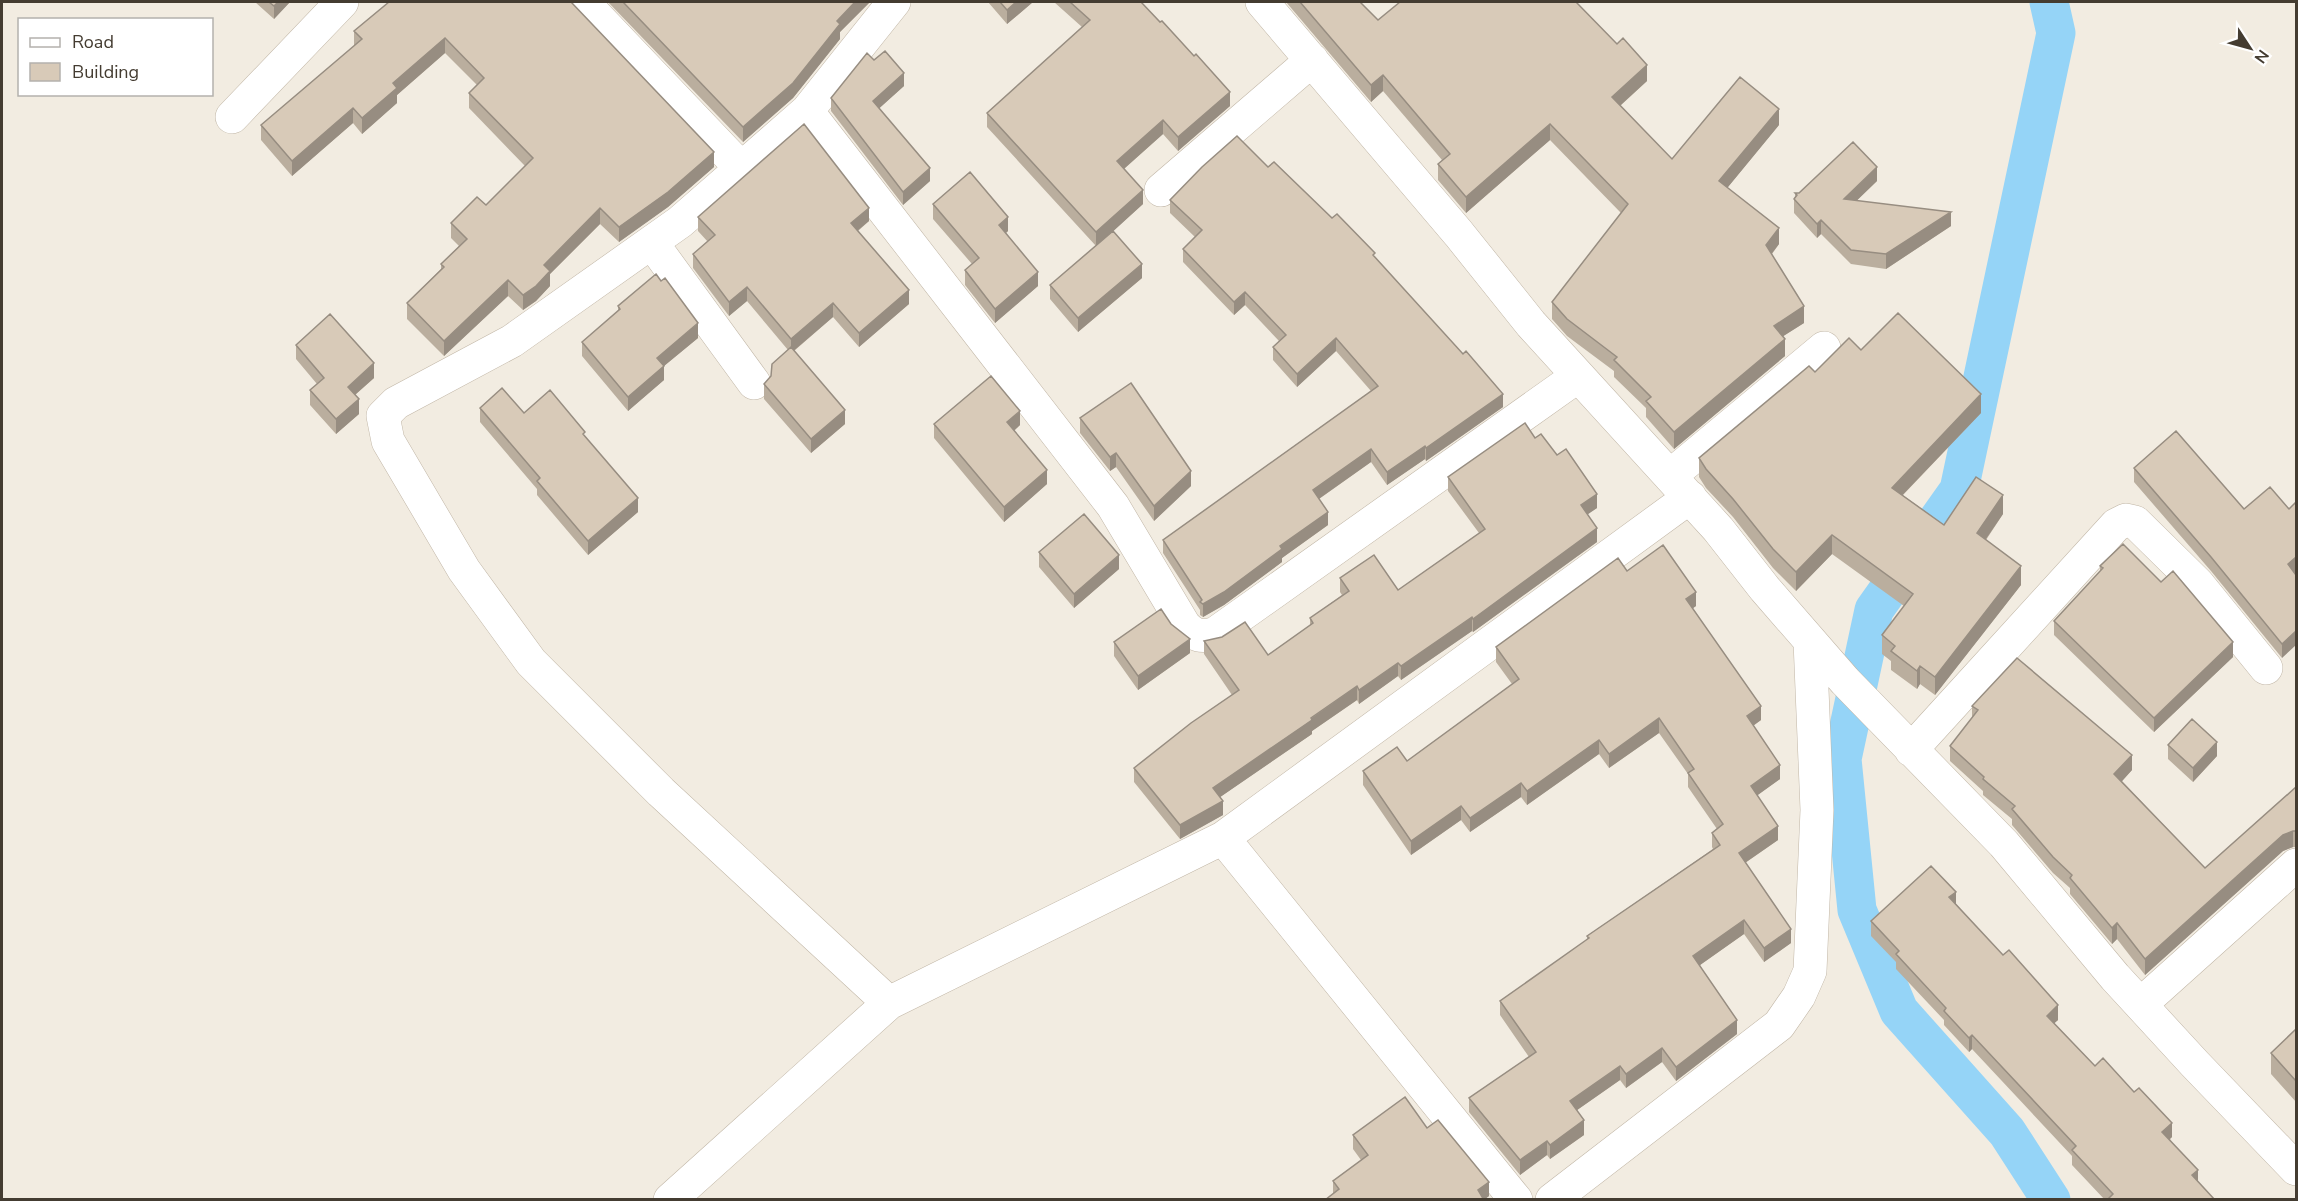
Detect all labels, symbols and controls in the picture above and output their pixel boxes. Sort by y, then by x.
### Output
legend [18,18,213,96]
north arrow [2220,18,2280,78]
text: Road [72,30,114,54]
text: N [2249,45,2274,68]
text: Building [72,60,139,84]

